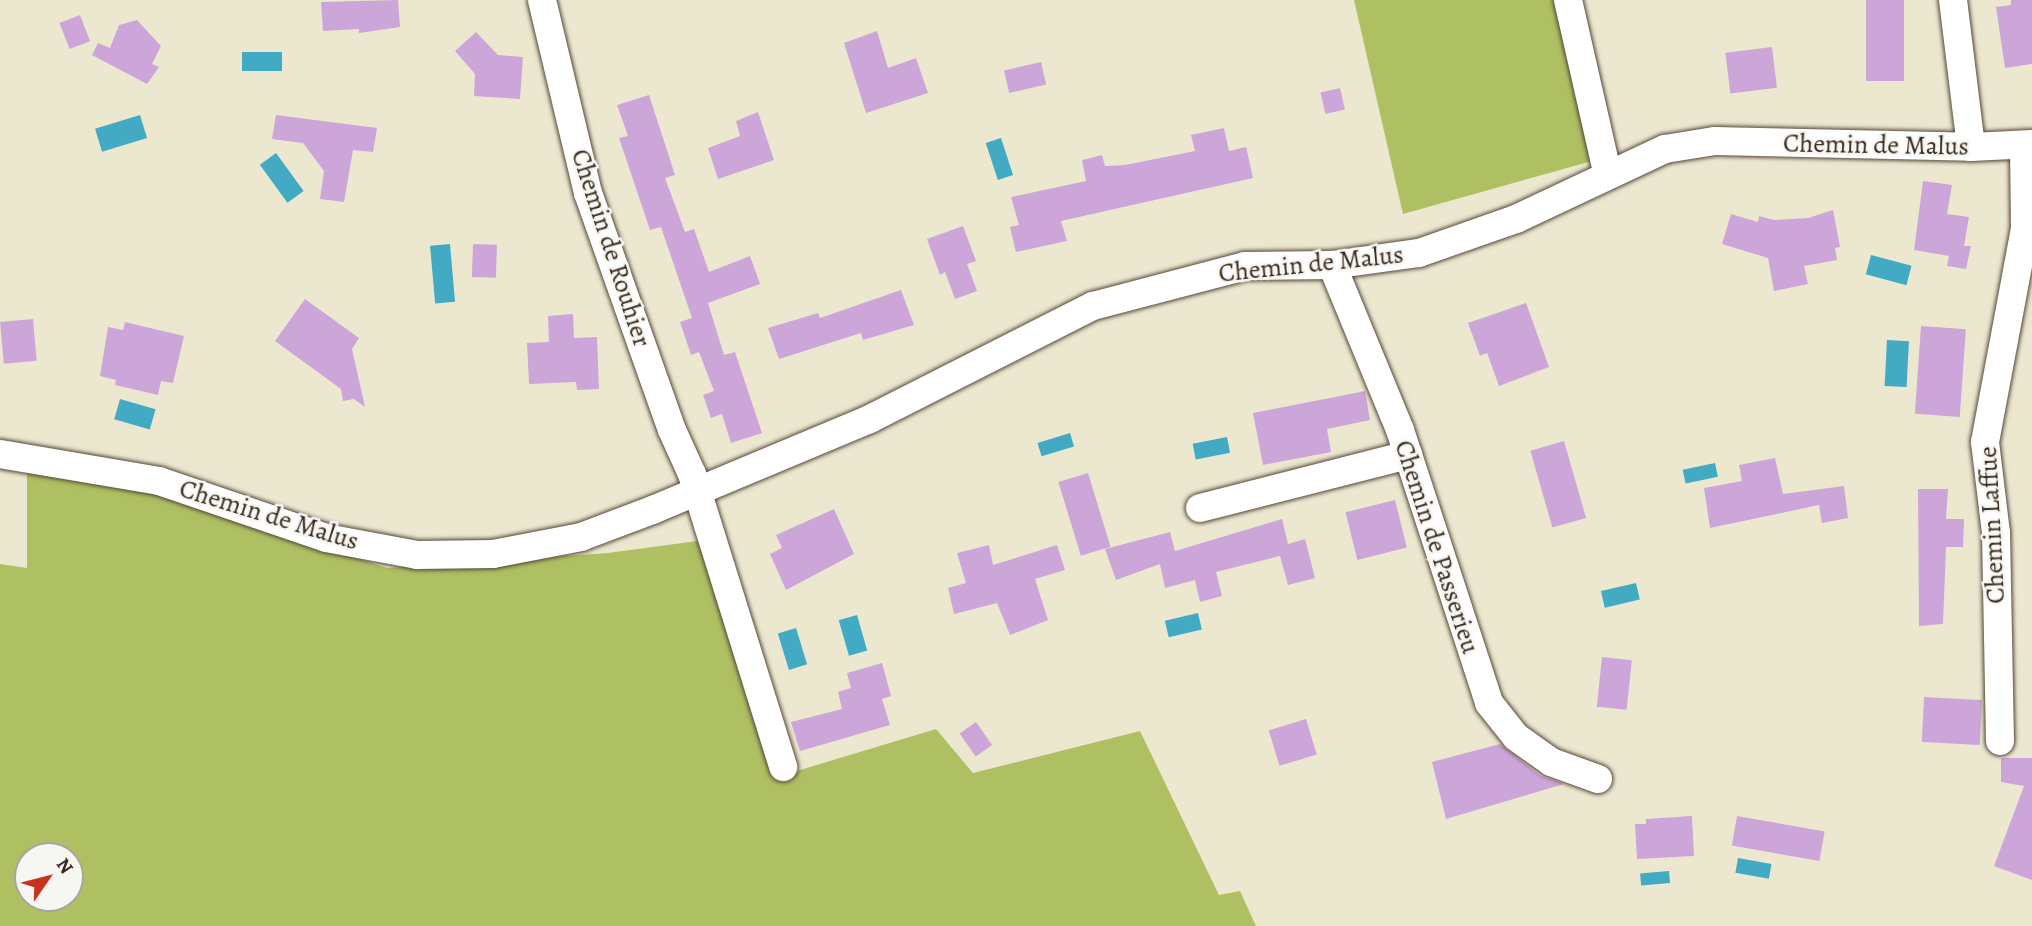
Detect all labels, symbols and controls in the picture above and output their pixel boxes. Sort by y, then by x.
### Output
street label: Chemin de Malus [1783,128,1969,162]
street label: Chemin de Rouhier [564,145,658,351]
street label: Chemin de Malus [1217,239,1405,289]
street label: Chemin de Passerieu [1388,436,1486,658]
street label: Chemin Laffue [1972,446,2012,604]
street label: Chemin de Malus [176,473,362,557]
north arrow [14,842,84,912]
text: N [50,853,79,879]

